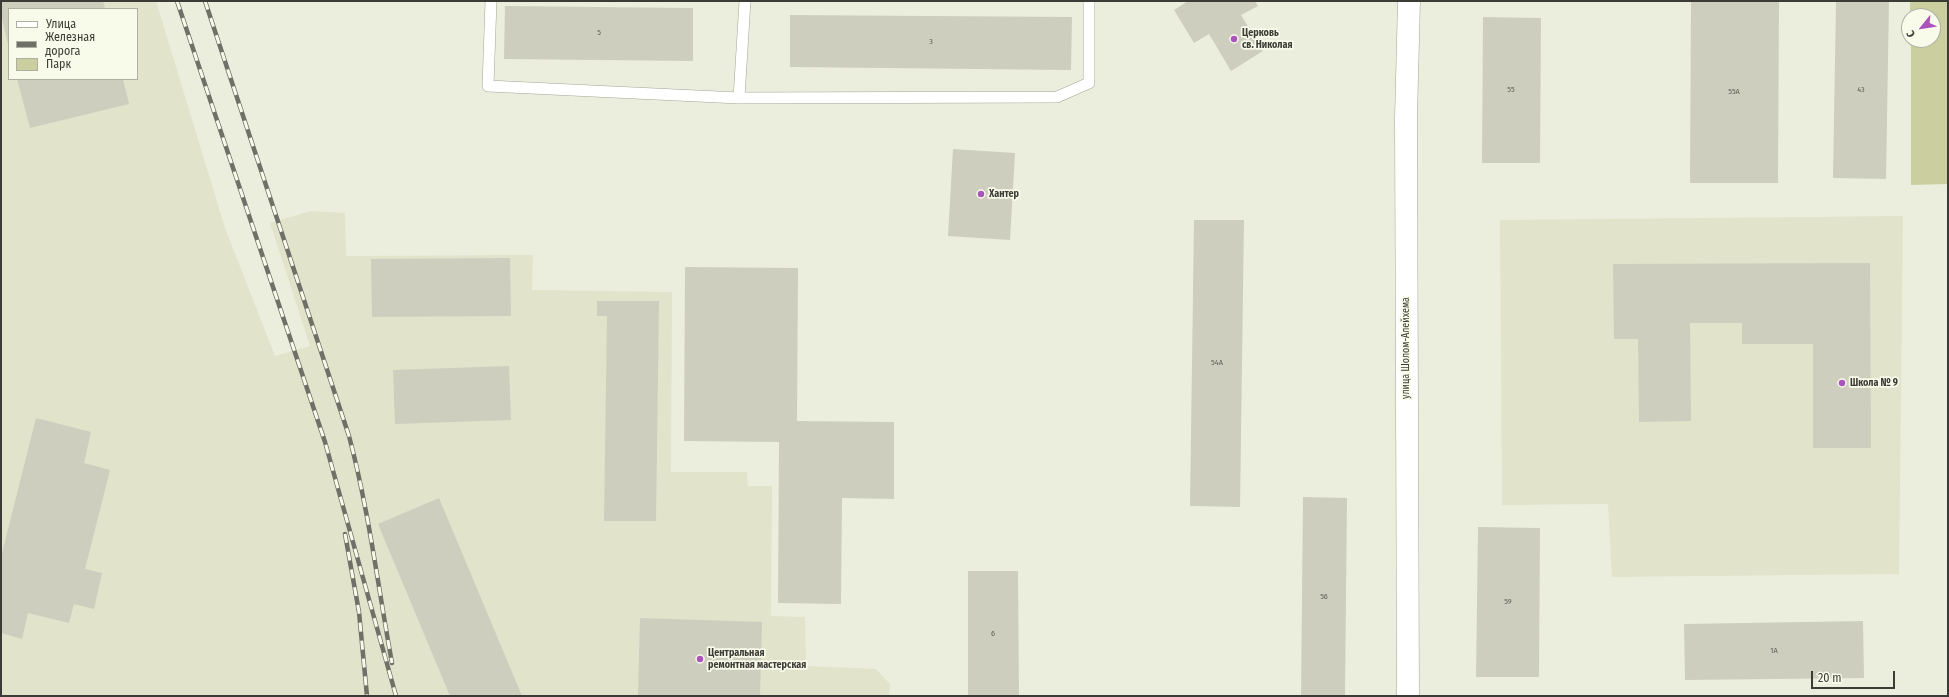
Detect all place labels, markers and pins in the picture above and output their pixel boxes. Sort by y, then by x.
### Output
place label: Церковь св. Николая [1242,27,1292,50]
marker: Церковь св. Николая [1229,34,1239,44]
place label: Хантер [989,188,1019,200]
marker: Хантер [976,189,986,199]
place label: Школа № 9 [1850,377,1898,389]
marker: Школа № 9 [1837,378,1847,388]
place label: Центральная ремонтная мастерская [708,647,806,670]
marker: Центральная ремонтная мастерская [695,654,705,664]

